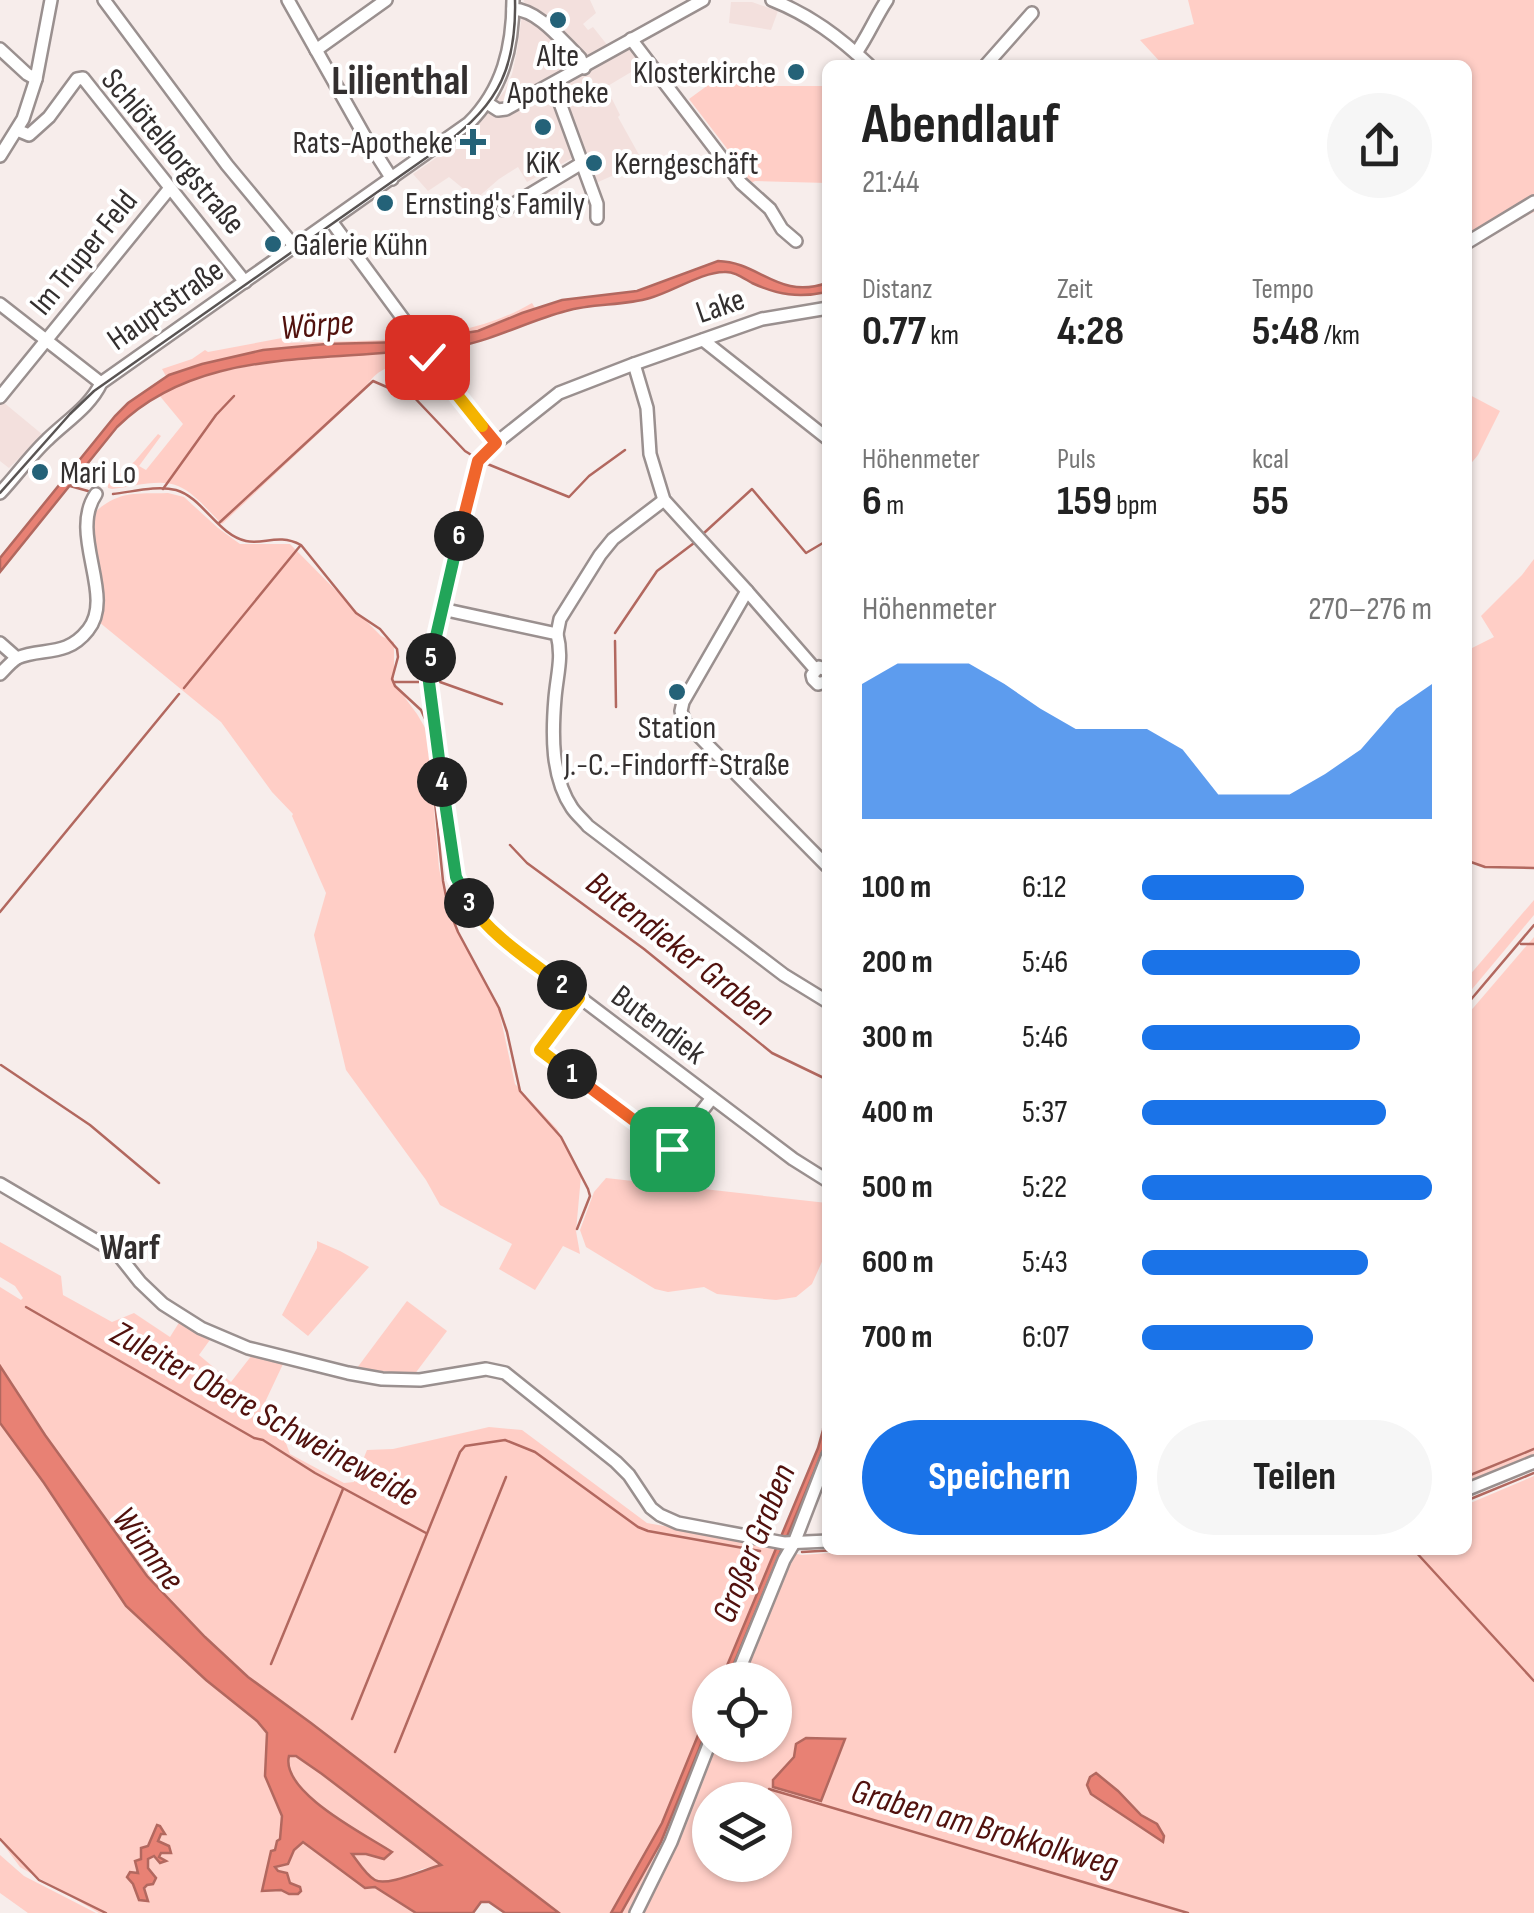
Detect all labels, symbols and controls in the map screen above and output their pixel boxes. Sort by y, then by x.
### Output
marker: Alte Apotheke [547,9,569,31]
place label: Alte Apotheke [506,37,609,113]
place label: Klosterkirche [633,54,776,93]
district label: Lilienthal [331,56,469,107]
street label: Schlötelborgstraße [92,61,253,243]
marker: Klosterkirche [785,61,807,83]
text: Abendlauf [862,92,1059,159]
button: share [1327,93,1432,198]
marker: KiK [532,116,554,138]
place label: Rats-Apotheke [292,124,453,163]
marker: Rats-Apotheke [462,131,484,153]
place label: KiK [525,144,561,183]
place label: Kerngeschäft [614,145,758,184]
marker: Kerngeschäft [583,152,605,174]
text: 21:44 [862,163,919,202]
street label: Im Truper Feld [22,183,146,323]
place label: Ernsting's Family [405,185,585,224]
marker: Ernsting's Family [374,192,396,214]
place label: Galerie Kühn [293,226,428,265]
marker: Galerie Kühn [262,233,284,255]
street label: Hauptstraße [100,251,232,359]
text: Distanz [862,273,932,306]
text: Zeit [1057,273,1093,306]
text: Tempo [1252,273,1314,306]
street label: Lake [691,280,750,333]
water label: Wörpe [279,301,356,350]
text: 0.77 [862,306,926,357]
text: 4:28 [1057,306,1124,357]
text: 5:48 [1252,306,1319,357]
pin [385,315,470,400]
text: km [926,319,959,352]
text: /km [1319,319,1360,352]
icon: check [400,330,455,385]
text: Höhenmeter [862,443,980,476]
text: Puls [1057,443,1096,476]
text: kcal [1252,443,1289,476]
place label: Mari Lo [60,454,136,493]
marker: Mari Lo [29,461,51,483]
text: 6 [862,476,882,527]
text: 159 [1057,476,1112,527]
text: 55 [1252,476,1289,527]
text: m [882,489,904,522]
text: bpm [1112,489,1158,522]
pin: 6 [434,511,484,561]
text: 6 [452,519,466,552]
text: Höhenmeter [862,590,997,629]
text: 270–276 m [1308,590,1432,629]
pin: 5 [406,633,456,683]
text: 5 [425,641,437,674]
marker: Station J.-C.-Findorff-Straße [666,681,688,703]
place label: Station J.-C.-Findorff-Straße [563,709,790,785]
pin: 4 [417,757,467,807]
text: 4 [435,765,449,798]
water label: Butendieker Graben [579,862,783,1034]
text: 100 m [862,868,931,907]
text: 6:12 [1022,868,1067,907]
pin: 3 [444,878,494,928]
text: 3 [463,886,475,919]
text: 200 m [862,943,933,982]
text: 5:46 [1022,943,1068,982]
pin: 2 [537,960,587,1010]
text: 2 [556,968,568,1001]
street label: Butendiek [604,976,714,1072]
text: 300 m [862,1018,933,1057]
text: 5:46 [1022,1018,1068,1057]
pin: 1 [547,1049,597,1099]
text: 1 [567,1057,577,1090]
text: 400 m [862,1093,934,1132]
text: 5:37 [1022,1093,1067,1132]
pin [630,1107,715,1192]
icon: arrive [645,1122,700,1177]
text: 500 m [862,1168,933,1207]
text: 5:22 [1022,1168,1067,1207]
district label: Warf [100,1227,161,1270]
text: 600 m [862,1243,934,1282]
text: 5:43 [1022,1243,1068,1282]
water label: Zuleiter Obere Schweineweide [102,1311,426,1517]
text: 700 m [862,1318,933,1357]
text: 6:07 [1022,1318,1069,1357]
button: Speichern [862,1420,1137,1535]
button: Teilen [1157,1420,1432,1535]
water label: Großer Graben [703,1458,806,1629]
water label: Wümme [102,1498,193,1600]
map controls [692,1662,792,1882]
button: locate [692,1662,792,1762]
water label: Graben am Brokkolkweg [846,1770,1123,1887]
button: layers [692,1782,792,1882]

